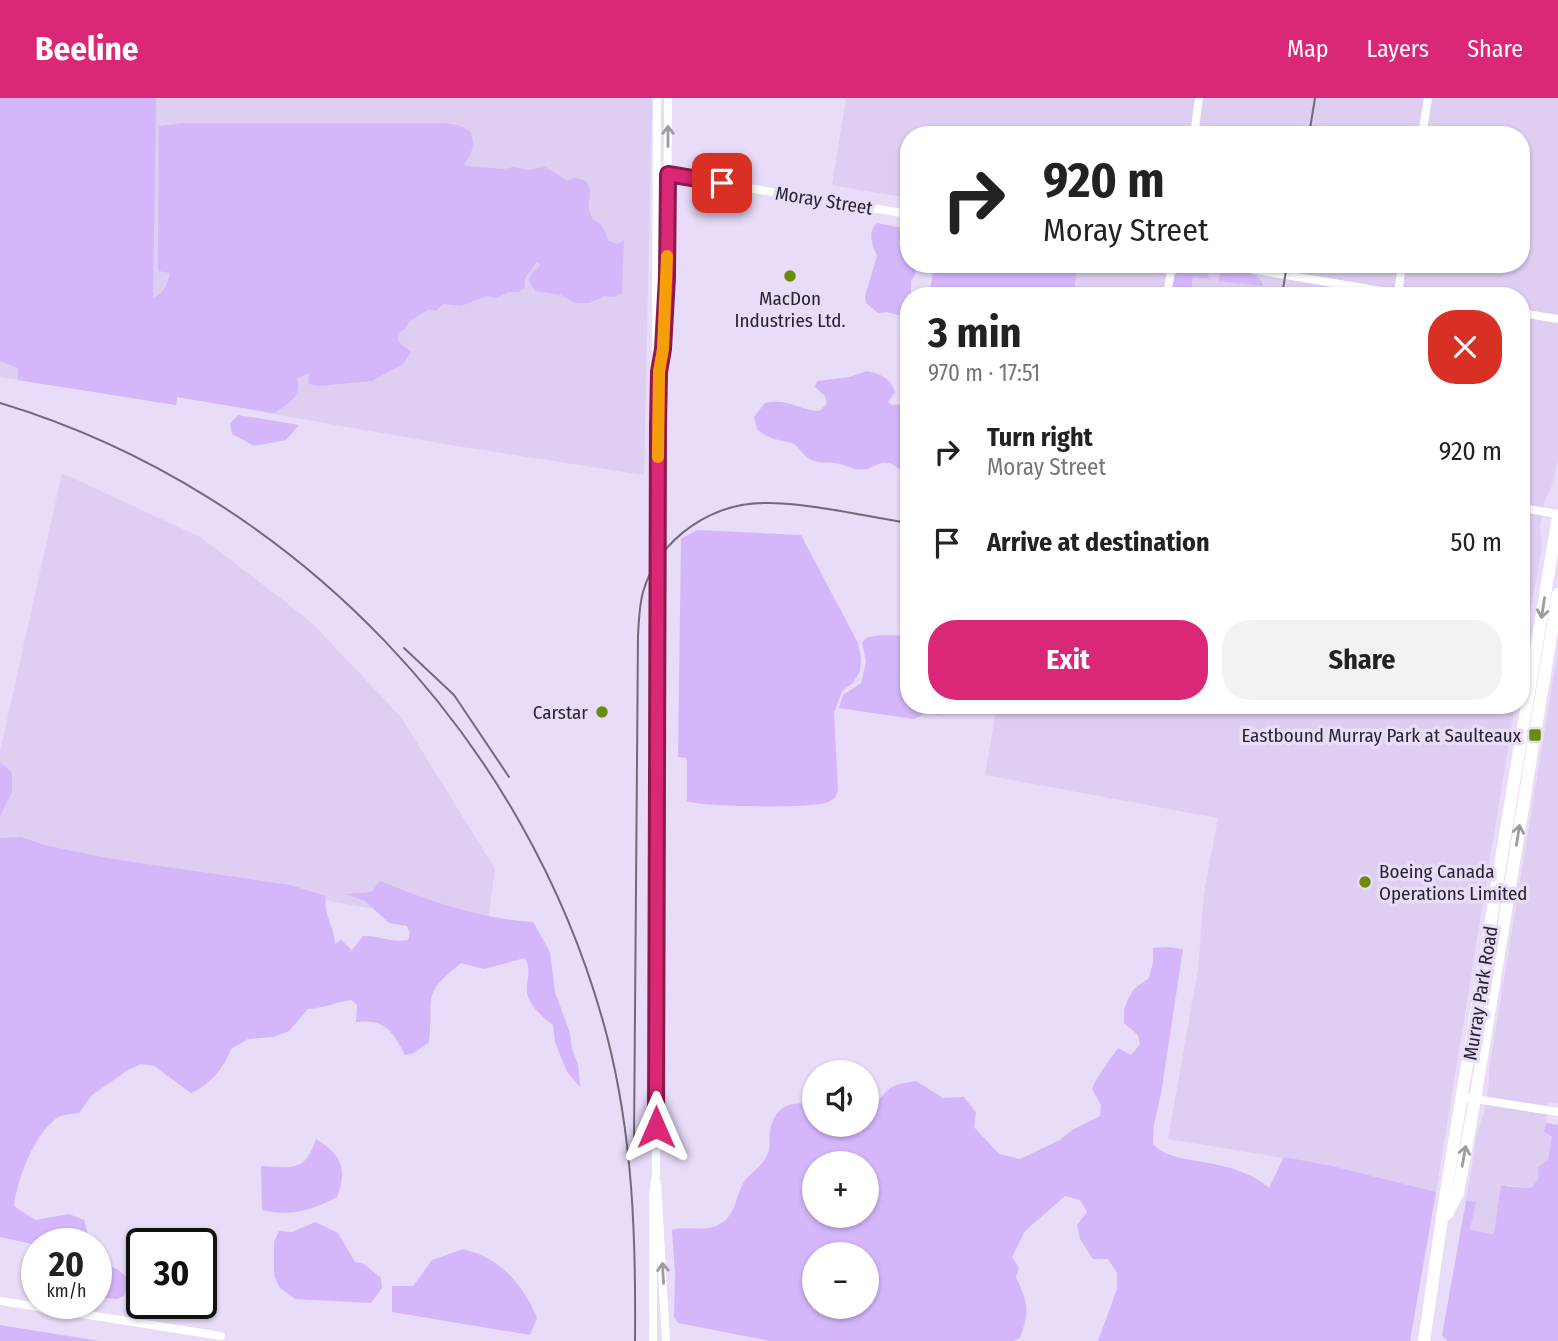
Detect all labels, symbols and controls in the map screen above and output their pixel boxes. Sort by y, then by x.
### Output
text: Beeline [35,29,139,69]
text: Map [1287,35,1329,63]
text: Layers [1367,35,1429,63]
text: Share [1467,35,1523,63]
one-way arrow [661,125,675,148]
text: 920 m [1043,151,1165,210]
pin [692,153,752,213]
icon: right [928,154,1019,245]
icon: arrive [703,164,741,202]
street label: Moray Street [774,181,875,220]
text: Moray Street [1043,211,1208,249]
marker: MacDon Industries Ltd. [782,268,798,284]
place label: MacDon Industries Ltd. [735,287,845,332]
text: 3 min [928,308,1022,358]
button: close [1428,310,1502,384]
text: 970 m · 17:51 [928,359,1040,387]
text: Turn right [987,422,1093,453]
icon: right [928,433,966,471]
text: 920 m [1439,436,1502,467]
text: Moray Street [987,453,1106,481]
icon: arrive [928,524,966,562]
text: Arrive at destination [987,527,1210,558]
text: 50 m [1450,527,1502,558]
one-way arrow [1536,596,1549,619]
button: Exit [928,620,1208,700]
button: Share [1222,620,1502,700]
place label: Carstar [533,701,588,724]
marker: Carstar [594,704,610,720]
place label: Eastbound Murray Park at Saulteaux [1241,724,1522,747]
marker: Eastbound Murray Park at Saulteaux [1527,727,1543,743]
one-way arrow [1512,824,1525,847]
place label: Boeing Canada Operations Limited [1379,860,1527,905]
marker: Boeing Canada Operations Limited [1357,874,1373,890]
street label: Murray Park Road [1459,924,1502,1062]
map controls [802,1060,879,1319]
button: sound [802,1060,879,1137]
position arrow [619,1090,693,1164]
one-way arrow [1458,1145,1472,1168]
button: + [802,1151,879,1228]
speed limit sign: 30 [126,1228,217,1319]
button: − [802,1242,879,1319]
text: 20 [49,1243,84,1285]
one-way arrow [657,1262,670,1285]
text: km/h [46,1280,87,1302]

